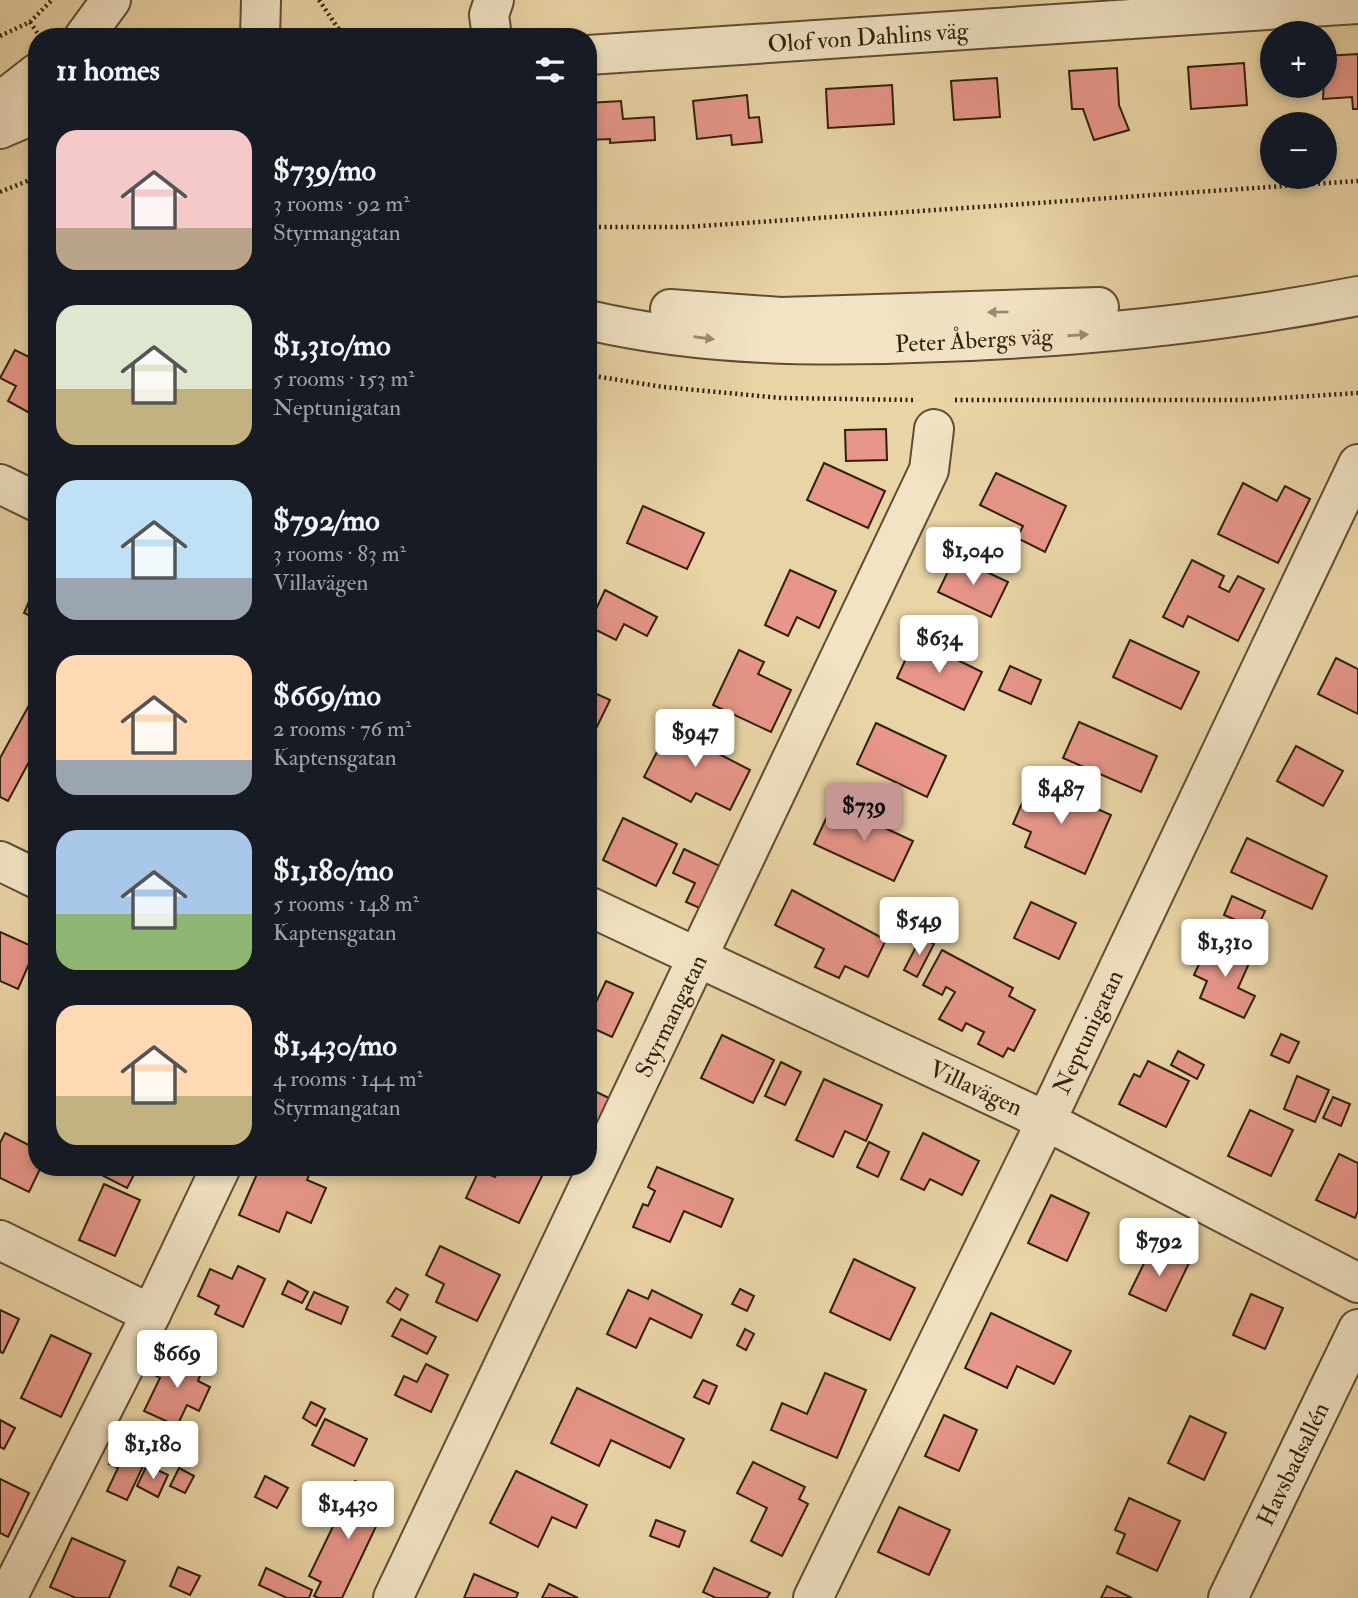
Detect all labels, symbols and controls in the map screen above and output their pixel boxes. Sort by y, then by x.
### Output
street label: Olof von Dahlins väg [767,15,971,60]
map controls [1260,21,1337,189]
button: + [1260,21,1337,98]
icon: filters [531,51,569,89]
text: 11 homes [56,52,160,89]
button: − [1260,112,1337,189]
text: $739/mo [273,152,376,189]
icon: home [112,158,196,242]
text: 3 rooms · 92 m² [273,189,410,218]
text: Styrmangatan [273,218,401,247]
one-way arrow [987,306,1009,317]
street label: Peter Åbergs väg [894,320,1055,360]
text: $1,310/mo [273,327,391,364]
one-way arrow [1067,329,1089,340]
icon: home [112,333,196,417]
one-way arrow [693,333,715,344]
text: 5 rooms · 153 m² [273,364,415,393]
text: Neptunigatan [273,393,401,422]
text: $792/mo [273,502,380,539]
icon: home [112,508,196,592]
pin: $1,040 [916,528,1030,587]
text: $1,040 [942,535,1004,564]
text: 3 rooms · 83 m² [273,539,406,568]
text: Villavägen [273,568,368,597]
pin: $634 [898,616,980,675]
text: $634 [916,623,962,652]
text: $669/mo [273,677,381,714]
icon: home [112,683,196,767]
pin: $947 [654,710,736,769]
text: 2 rooms · 76 m² [273,714,411,743]
text: $947 [671,717,719,746]
text: Kaptensgatan [273,743,397,772]
pin: $487 [1020,766,1102,826]
text: $487 [1038,774,1084,803]
pin: $739 [823,784,905,843]
text: $739 [842,791,886,820]
text: $1,180/mo [273,852,393,889]
icon: home [112,858,196,942]
text: 5 rooms · 148 m² [273,889,419,918]
pin: $549 [878,898,960,957]
text: $549 [896,905,942,934]
text: Kaptensgatan [273,918,397,947]
pin: $1,310 [1168,920,1282,979]
text: $1,310 [1197,927,1253,956]
street label: Styrmangatan [628,950,715,1083]
street label: Neptunigatan [1046,965,1131,1099]
text: $1,430/mo [273,1027,397,1064]
icon: home [112,1033,196,1117]
street label: Villavägen [924,1053,1027,1124]
text: 4 rooms · 144 m² [273,1064,423,1093]
text: Styrmangatan [273,1093,401,1122]
pin: $792 [1118,1218,1200,1278]
text: $792 [1135,1226,1183,1255]
pin: $669 [136,1330,218,1390]
text: $669 [153,1338,201,1367]
street label: Havsbadsallén [1250,1397,1337,1531]
pin: $1,180 [96,1422,210,1481]
text: $1,180 [124,1429,182,1458]
pin: $1,430 [291,1482,405,1541]
text: $1,430 [318,1489,378,1518]

